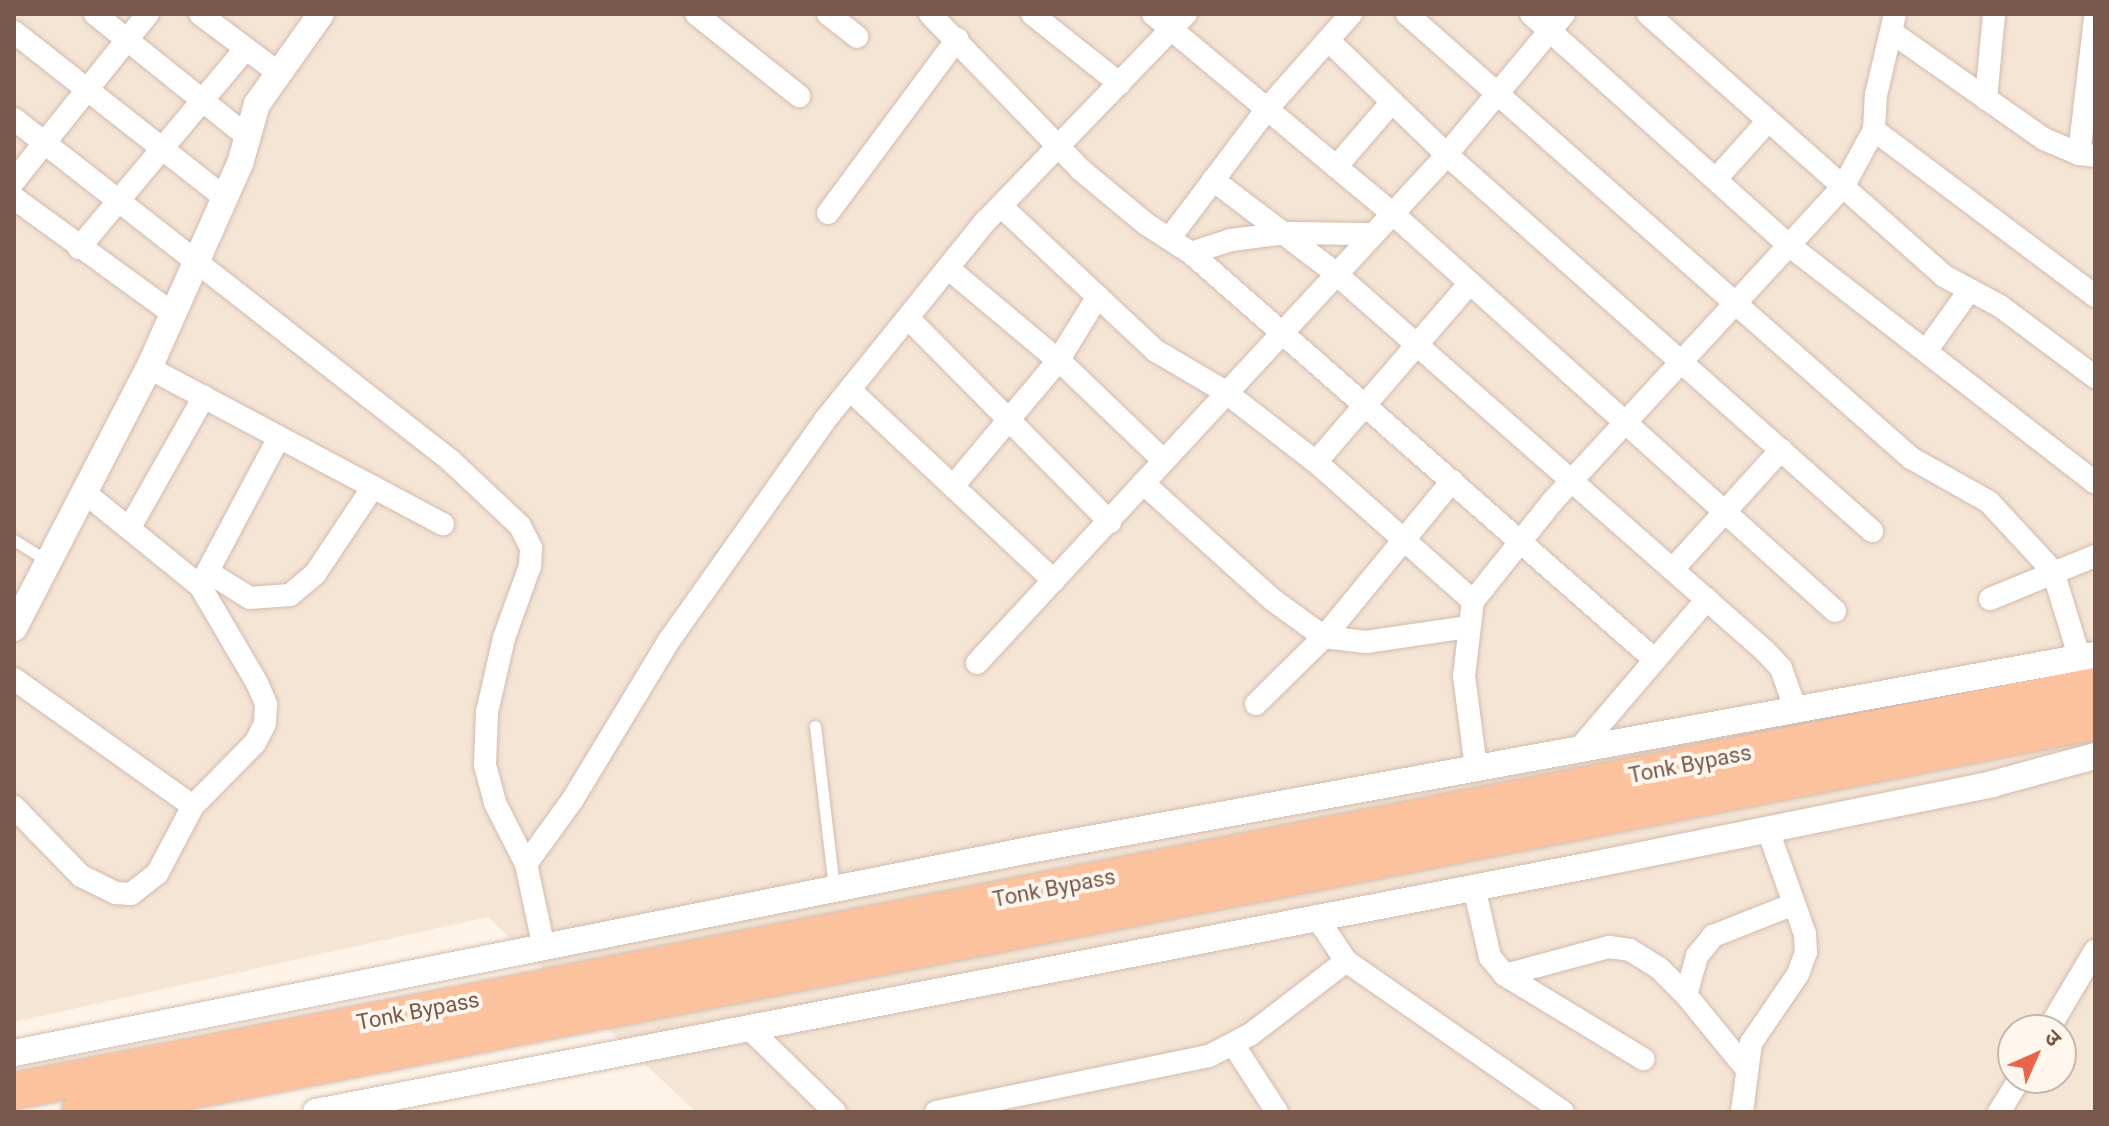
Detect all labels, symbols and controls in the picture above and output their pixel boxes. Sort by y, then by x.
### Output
street label: Tonk Bypass [1626,739,1754,789]
street label: Tonk Bypass [990,863,1118,913]
street label: Tonk Bypass [354,986,482,1036]
north arrow [1997,1014,2077,1094]
text: उ [2040,1025,2066,1051]

